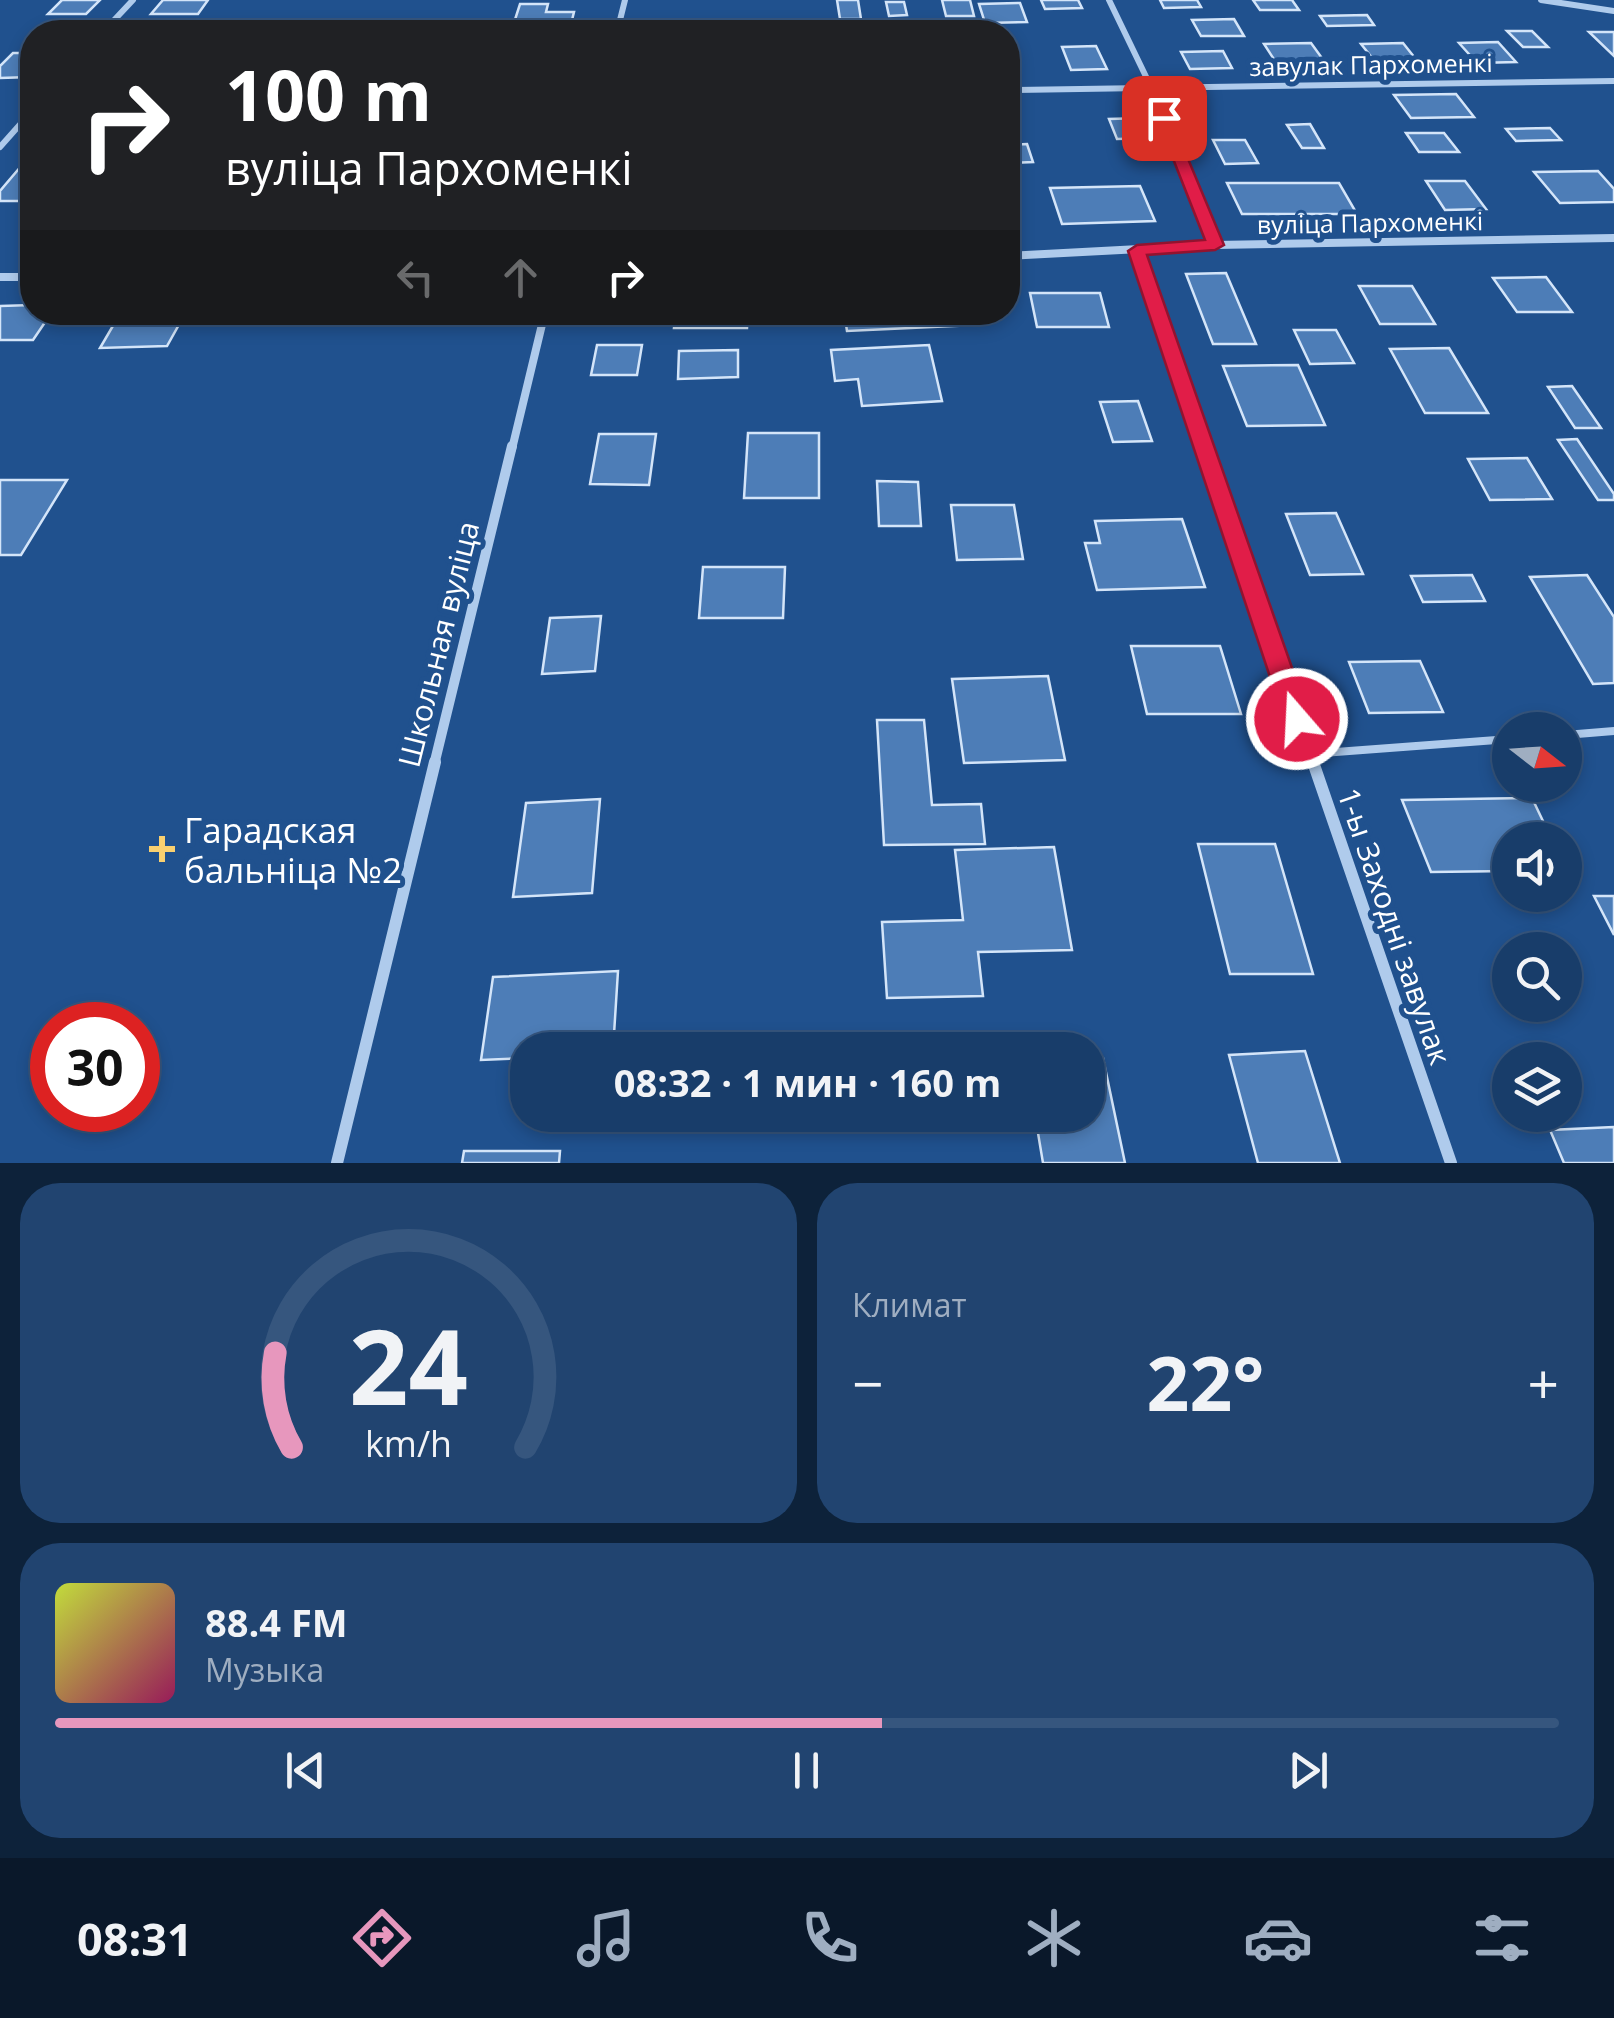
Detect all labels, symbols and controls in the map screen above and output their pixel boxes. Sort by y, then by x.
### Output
street label: завулак Пархоменкі [1249,45,1493,83]
text: 100 m [225,46,432,142]
icon: right [60,60,190,190]
pin [1122,76,1207,161]
icon: arrive [1137,91,1192,146]
text: вуліца Пархоменкі [225,137,633,198]
street label: вуліца Пархоменкі [1256,203,1484,241]
icon: left [388,250,443,305]
icon: ahead [493,250,548,305]
icon: right [598,250,653,305]
street label: Школьная вуліца [388,517,488,771]
position arrow [1245,667,1349,771]
north arrow [1492,712,1582,802]
map controls [1492,712,1582,1132]
street label: 1-ы Заходні завулак [1328,782,1462,1070]
place label: Гарадская бальніца №2 [184,806,402,893]
button: sound [1492,822,1582,912]
marker: Гарадская бальніца №2 [149,836,175,862]
button: search [1492,932,1582,1022]
speed limit sign: 30 [30,1002,160,1132]
button: layers [1492,1042,1582,1132]
text: 08:32 · 1 мин · 160 m [614,1056,1001,1108]
text: Климат [852,1283,966,1326]
text: 24 [349,1294,468,1435]
text: 22° [1147,1331,1264,1433]
text: − [852,1345,883,1420]
text: + [1528,1345,1559,1420]
text: km/h [365,1419,452,1467]
text: 88.4 FM [205,1596,348,1648]
text: Музыка [205,1648,324,1691]
icon: previous [278,1743,333,1798]
icon: pause [779,1743,834,1798]
icon: next [1281,1743,1336,1798]
icon: directions [347,1903,417,1973]
icon: music [571,1903,641,1973]
icon: phone [795,1903,865,1973]
icon: climate [1019,1903,1089,1973]
icon: car [1243,1903,1313,1973]
icon: filters [1467,1903,1537,1973]
text: 08:31 [77,1908,193,1969]

